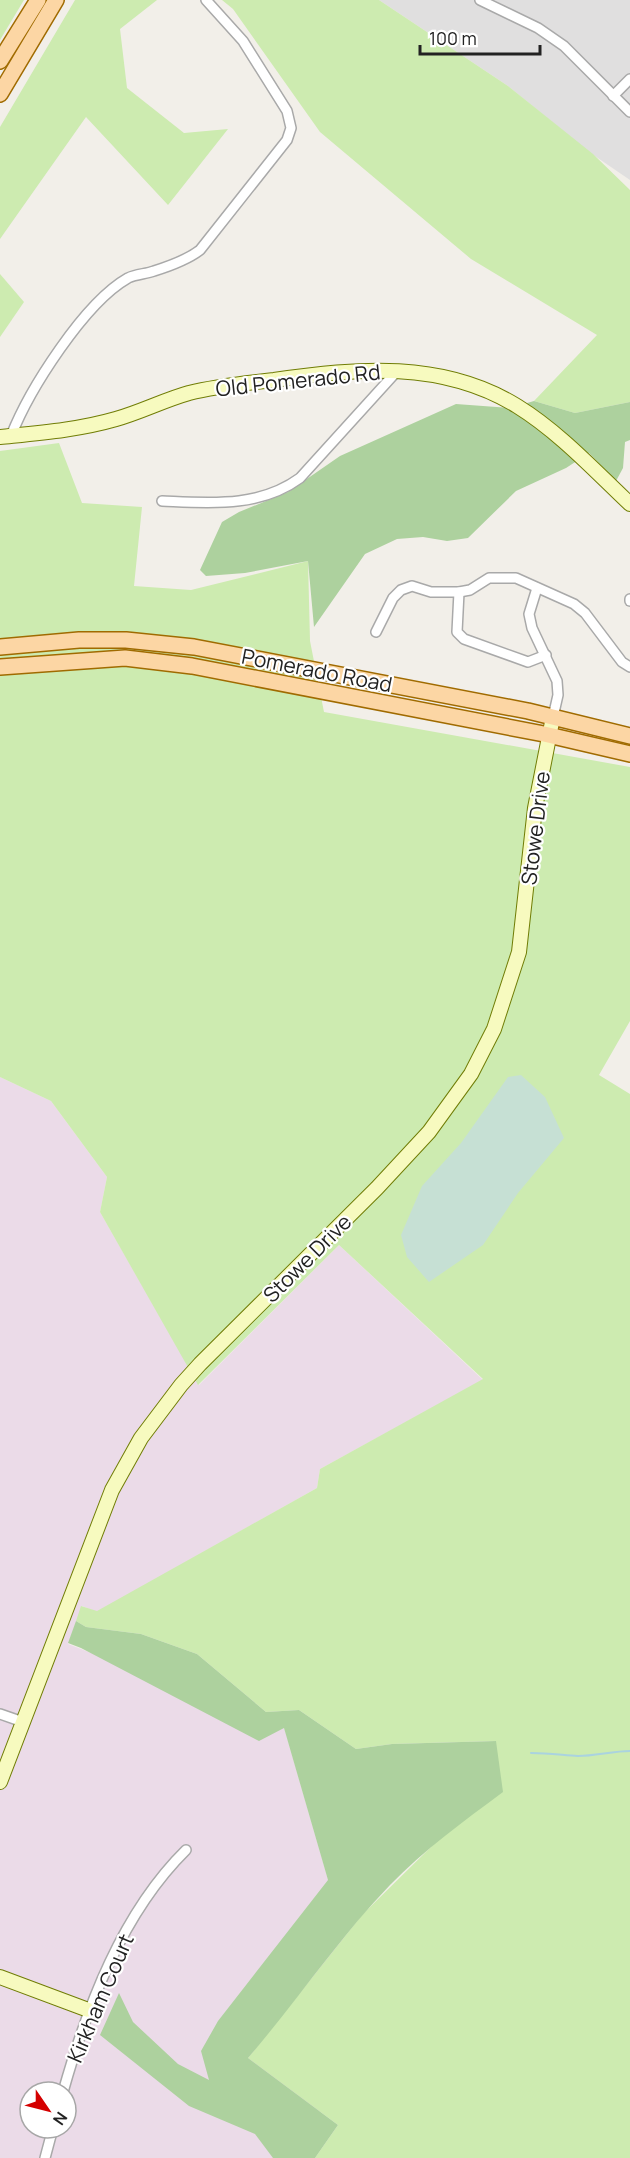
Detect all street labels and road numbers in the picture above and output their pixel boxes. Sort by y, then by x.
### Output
street label: Old Pomerado Rd [214,357,382,403]
street label: Pomerado Road [239,642,395,698]
street label: Stowe Drive [514,770,556,886]
street label: Stowe Drive [257,1208,357,1308]
street label: Kirkham Court [60,1929,140,2067]

